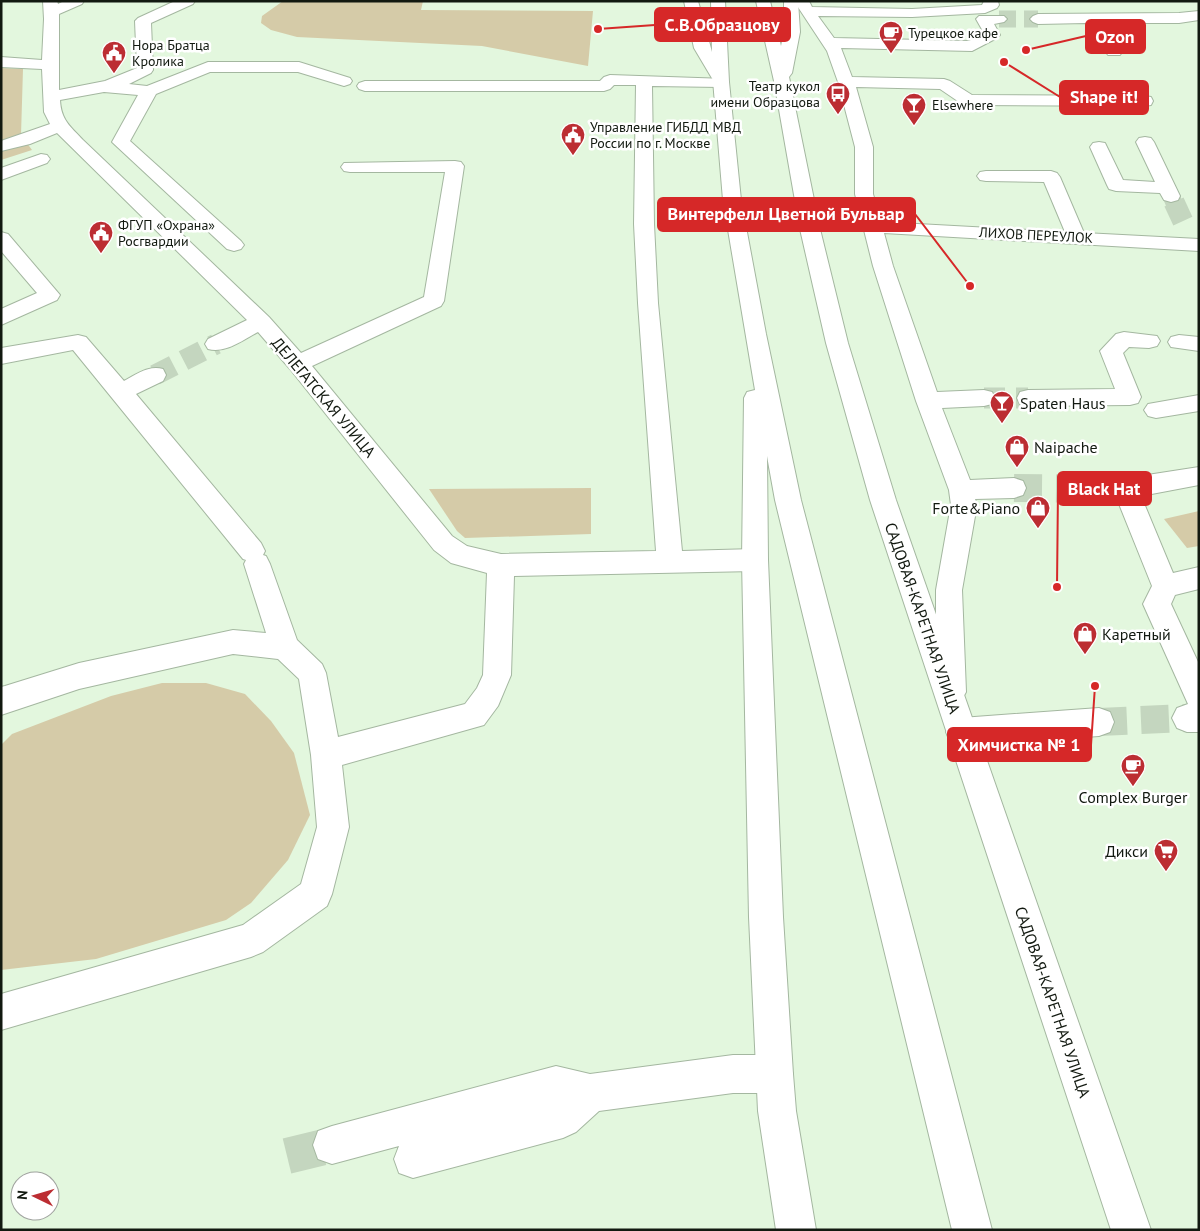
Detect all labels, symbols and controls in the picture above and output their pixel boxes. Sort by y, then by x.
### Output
callout: С.В.Образцову [655,8,790,41]
text: С.В.Образцову [664,13,780,36]
cafe icon: Турецкое кафе [878,20,904,54]
callout: Ozon [1086,20,1145,53]
place label: Турецкое кафе [908,24,998,42]
text: Ozon [1095,25,1135,48]
place label: Нора Братца Кролика [132,36,210,70]
public building icon: Нора Братца Кролика [101,40,127,74]
place label: Театр кукол имени Образцова [710,77,820,111]
bus stop icon: Театр кукол имени Образцова [825,81,851,115]
callout: Shape it! [1060,81,1148,114]
text: Shape it! [1070,85,1138,108]
bar icon: Elsewhere [901,92,927,126]
place label: Elsewhere [932,96,993,114]
place label: Управление ГИБДД МВД России по г. Москве [590,118,741,152]
public building icon: Управление ГИБДД МВД России по г. Москве [560,122,586,156]
callout: Винтерфелл Цветной Бульвар [658,198,915,231]
text: Винтерфелл Цветной Бульвар [668,202,905,225]
place label: ФГУП «Охрана» Росгвардии [118,216,215,250]
public building icon: ФГУП «Охрана» Росгвардии [88,220,114,254]
street label: ЛИХОВ ПЕРЕУЛОК [977,223,1094,247]
street label: ДЕЛЕГАТСКАЯ УЛИЦА [268,333,381,462]
bar icon: Spaten Haus [989,390,1015,424]
place label: Spaten Haus [1020,393,1106,413]
shop icon: Naipache [1004,434,1030,468]
place label: Naipache [1034,437,1098,457]
callout: Black Hat [1058,472,1151,505]
text: Black Hat [1068,477,1141,500]
shop icon: Forte&Piano [1025,495,1051,529]
place label: Forte&Piano [932,498,1020,518]
street label: САДОВАЯ-КАРЕТНАЯ УЛИЦА [881,520,965,717]
shop icon: Каретный [1072,621,1098,655]
place label: Каретный [1102,624,1171,644]
callout: Химчистка № 1 [948,728,1091,761]
text: Химчистка № 1 [958,733,1080,756]
cafe icon: Complex Burger [1120,753,1146,787]
place label: Complex Burger [1079,787,1188,807]
supermarket icon: Дикси [1153,838,1179,872]
place label: Дикси [1105,841,1148,861]
street label: САДОВАЯ-КАРЕТНАЯ УЛИЦА [1011,904,1095,1101]
north arrow [10,1171,60,1221]
text: N [13,1189,31,1200]

